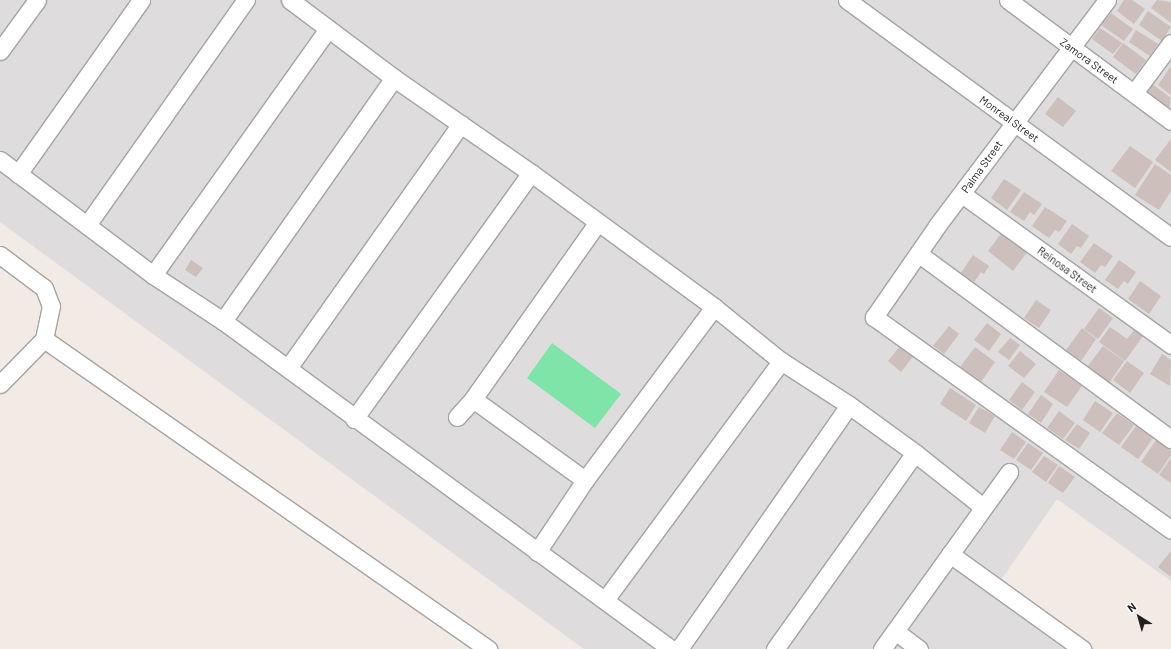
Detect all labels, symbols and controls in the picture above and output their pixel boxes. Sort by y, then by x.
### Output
street label: Zamora Street [1057,36,1121,86]
street label: Monreal Street [977,93,1041,145]
street label: Palma Street [959,138,1005,196]
street label: Reinosa Street [1035,244,1099,296]
north arrow [1119,597,1159,637]
text: N [1125,600,1138,614]

